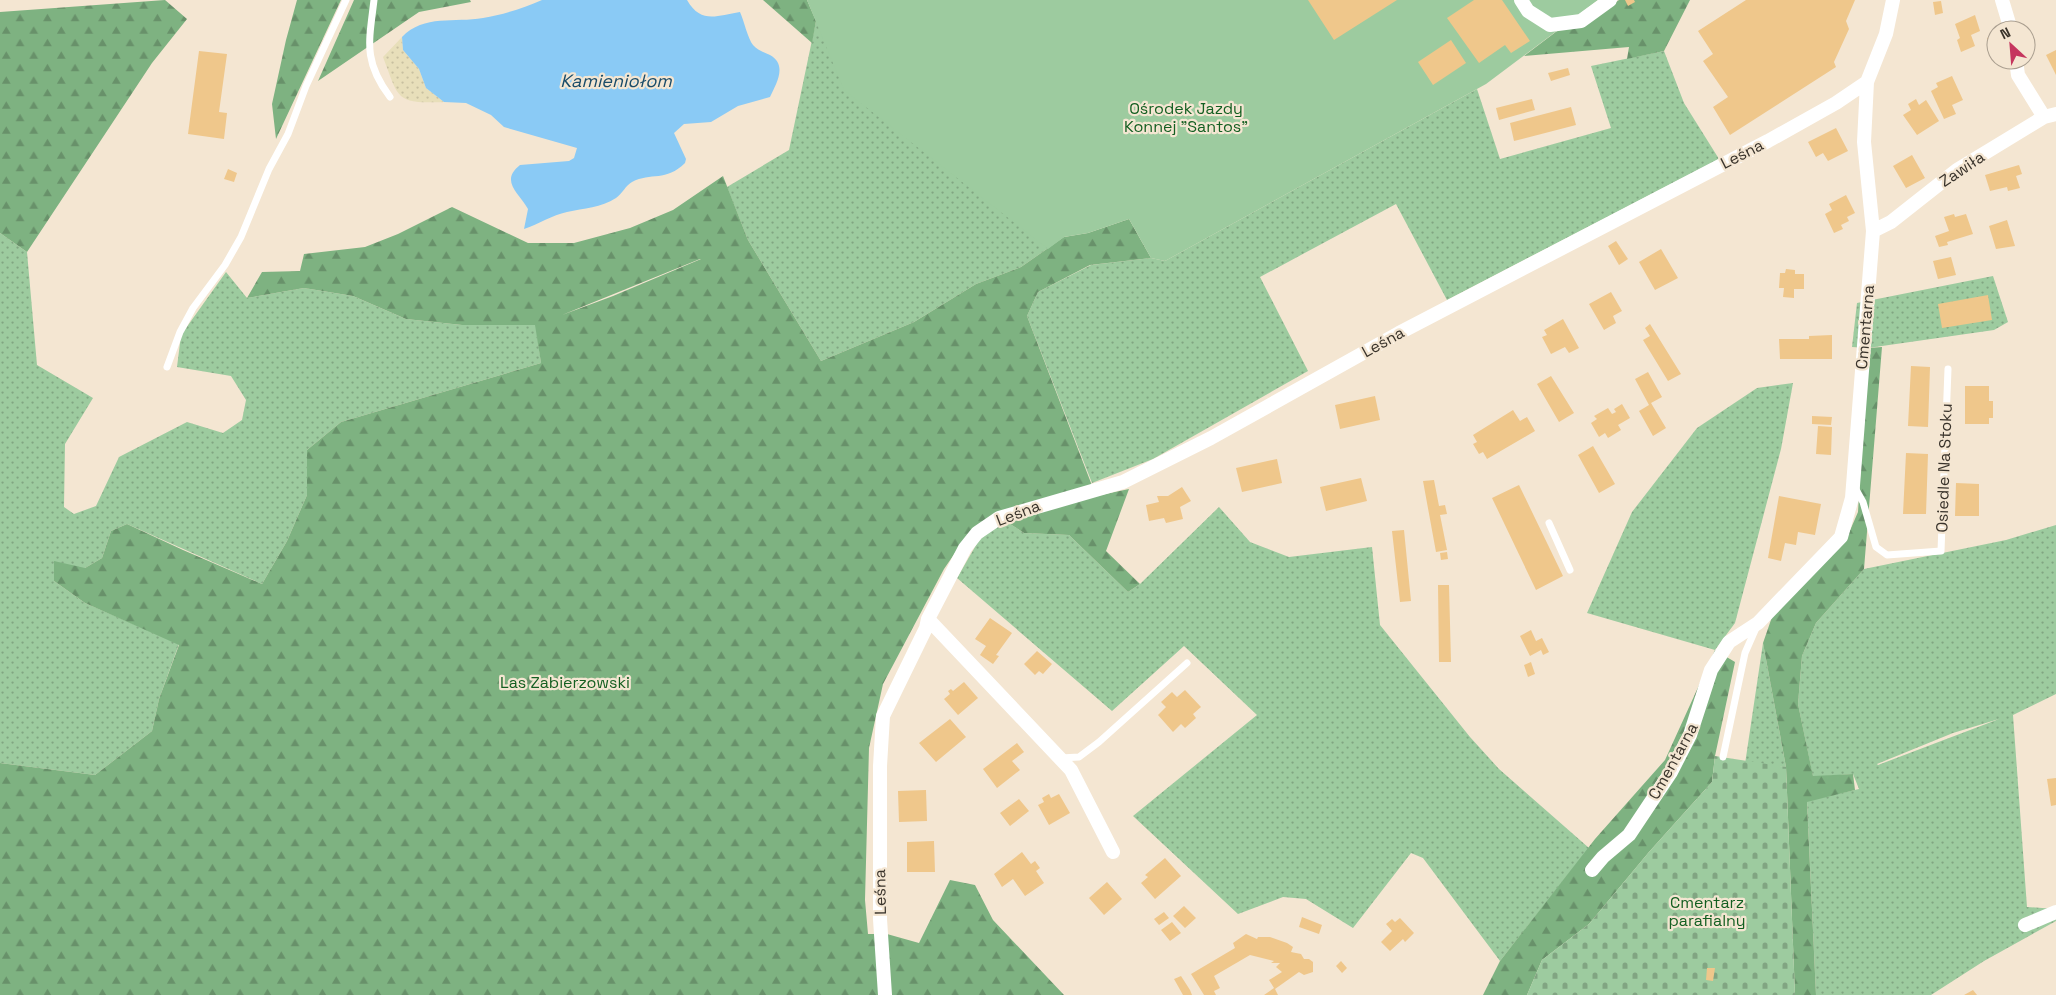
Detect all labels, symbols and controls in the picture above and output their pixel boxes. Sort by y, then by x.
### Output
north arrow [1986,20,2036,70]
text: N [1997,23,2013,43]
water label: Kamieniołom [560,69,672,92]
park label: Ośrodek Jazdy Konnej "Santos" [1124,98,1248,137]
street label: Leśna [1717,134,1767,174]
street label: Zawiła [1935,146,1989,192]
street label: Cmentarna [1851,284,1879,370]
street label: Leśna [1358,322,1408,362]
street label: Osiedle Na Stoku [1931,403,1957,533]
street label: Leśna [993,495,1043,531]
park label: Las Zabierzowski [500,672,630,693]
street label: Cmentarna [1643,719,1703,803]
street label: Leśna [869,869,891,915]
park label: Cmentarz parafialny [1668,892,1746,931]

